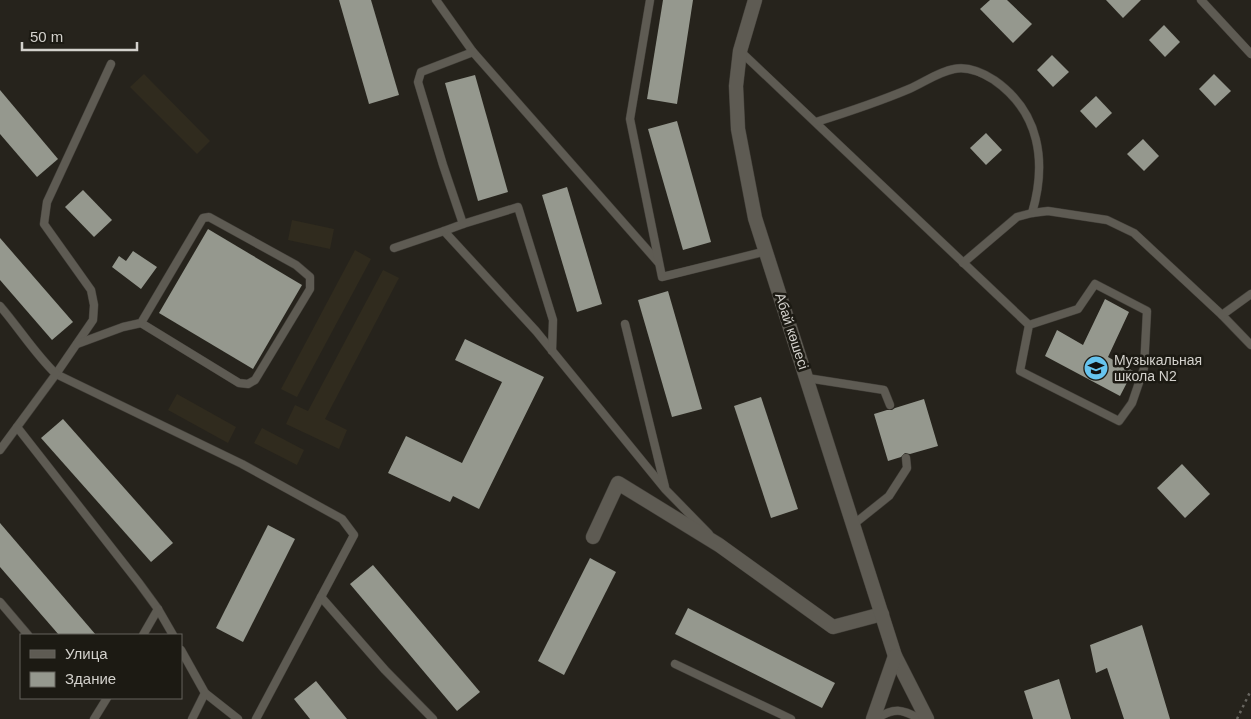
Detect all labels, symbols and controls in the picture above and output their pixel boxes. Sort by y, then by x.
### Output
scale bar [22,20,138,52]
text: 50 m [30,28,63,45]
street label: Абай көшесі [772,291,812,371]
place label: Музыкальная школа N2 [1114,352,1202,384]
school or university icon: Музыкальная школа N2 [1083,355,1109,381]
legend [20,634,182,699]
text: Улица [65,645,108,662]
text: Здание [65,670,116,687]

